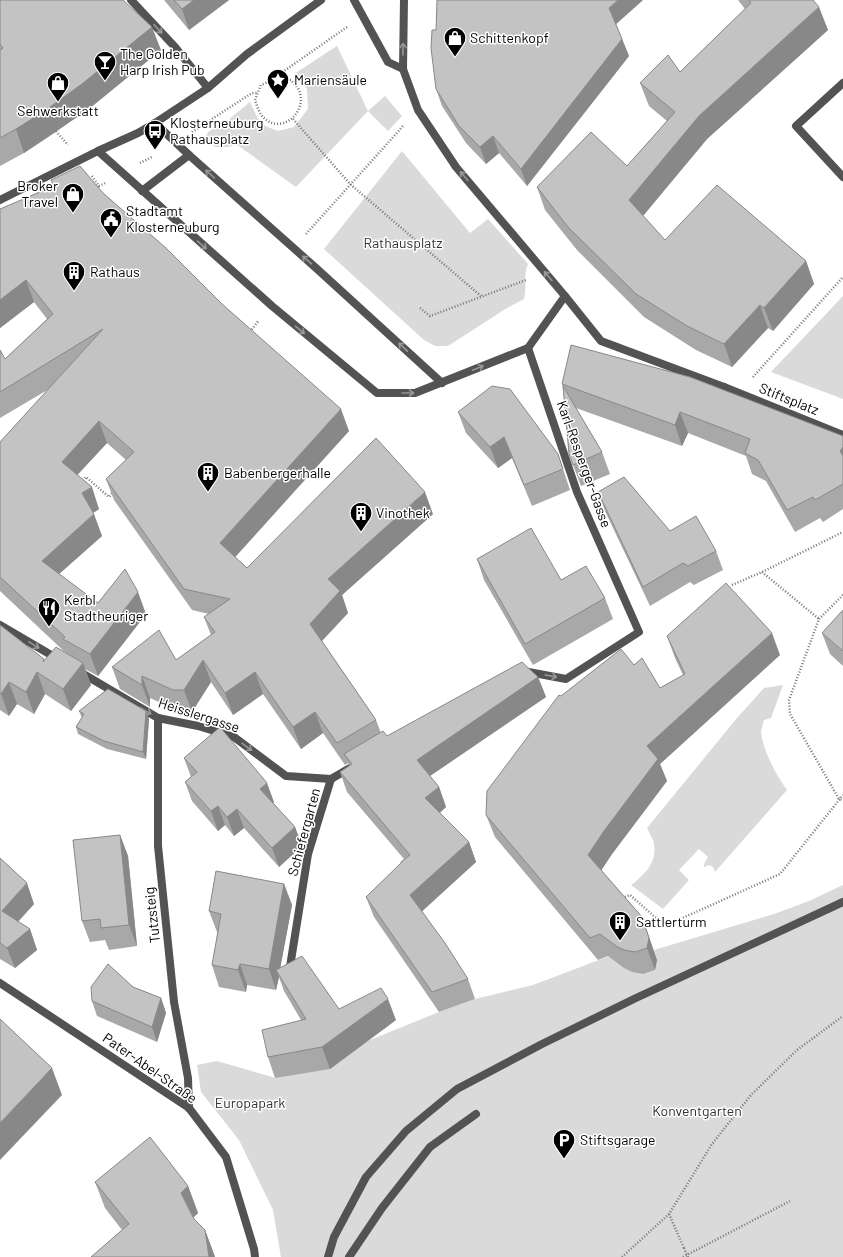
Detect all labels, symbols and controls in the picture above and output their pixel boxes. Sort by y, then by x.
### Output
one-way arrow [153,23,162,34]
shop icon: Schittenkopf [442,25,468,58]
place label: Schittenkopf [470,29,549,46]
one-way arrow [399,43,407,56]
place label: The Golden Harp Irish Pub [120,45,205,78]
bar icon: The Golden Harp Irish Pub [92,49,118,82]
place icon: Mariensäule [265,67,291,100]
shop icon: Sehwerkstatt [45,70,71,103]
place label: Mariensäule [294,71,367,88]
place label: Sehwerkstatt [17,102,99,119]
place label: Klosterneuburg Rathausplatz [170,114,264,147]
bus stop icon: Klosterneuburg Rathausplatz [142,118,168,151]
one-way arrow [204,169,215,178]
one-way arrow [460,171,469,181]
place label: Broker Travel [17,177,58,210]
shop icon: Broker Travel [60,181,86,214]
place label: Stadtamt Klosterneuburg [126,202,220,235]
public building icon: Stadtamt Klosterneuburg [98,206,124,239]
park label: Rathausplatz [363,234,443,251]
one-way arrow [197,240,208,249]
one-way arrow [302,255,312,264]
building icon: Rathaus [61,259,87,292]
place label: Rathaus [90,263,140,280]
one-way arrow [543,270,552,281]
one-way arrow [295,325,306,334]
one-way arrow [398,343,408,352]
one-way arrow [472,364,484,372]
street label: Stiftsplatz [757,379,822,418]
one-way arrow [401,389,414,397]
street label: Karl-Resperger-Gasse [554,398,615,530]
building icon: Babenbergerhalle [195,460,221,493]
place label: Babenbergerhalle [224,464,331,481]
building icon: Vinothek [348,500,374,533]
place label: Vinothek [376,504,430,521]
place label: Kerbl Stadtheuriger [64,591,148,624]
restaurant icon: Kerbl Stadtheuriger [36,595,62,628]
one-way arrow [28,641,40,649]
one-way arrow [544,672,557,680]
street label: Heisslergasse [156,693,242,736]
one-way arrow [140,707,152,715]
one-way arrow [242,743,253,752]
street label: Schiefergarten [284,786,323,878]
street label: Tutzsteig [140,886,163,944]
building icon: Sattlerturm [607,909,633,942]
place label: Sattlerturm [636,913,707,930]
street label: Pater-Abel-Straße [100,1029,201,1106]
park label: Europapark [215,1094,285,1111]
park label: Konventgarten [652,1102,742,1119]
parking icon: Stiftsgarage [551,1127,577,1160]
place label: Stiftsgarage [580,1131,655,1148]

